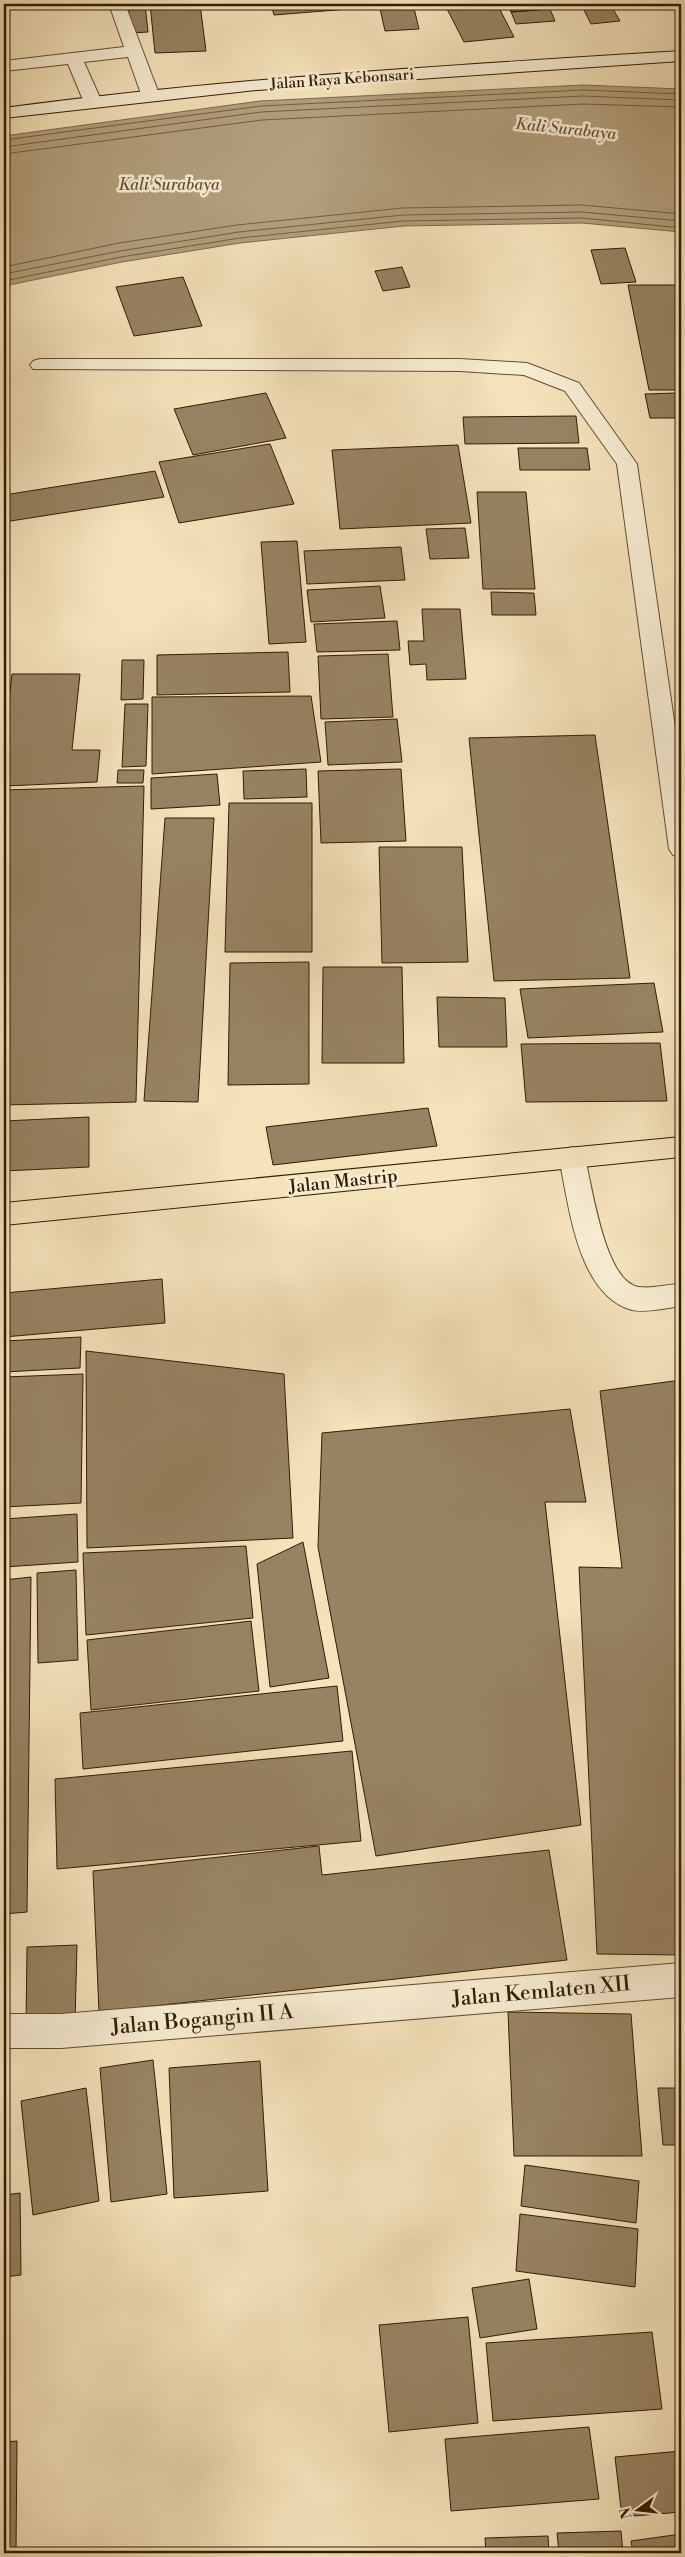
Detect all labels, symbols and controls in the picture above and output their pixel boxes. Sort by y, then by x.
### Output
street label: Jalan Raya Kebonsari [268,65,415,94]
water label: Kali Surabaya [515,114,617,144]
water label: Kali Surabaya [118,175,220,195]
street label: Jalan Mastrip [286,1164,399,1199]
street label: Jalan Kemlaten XII [450,1971,631,2013]
street label: Jalan Bogangin II A [109,1999,295,2041]
north arrow [612,2484,662,2534]
text: N [616,2505,637,2521]

